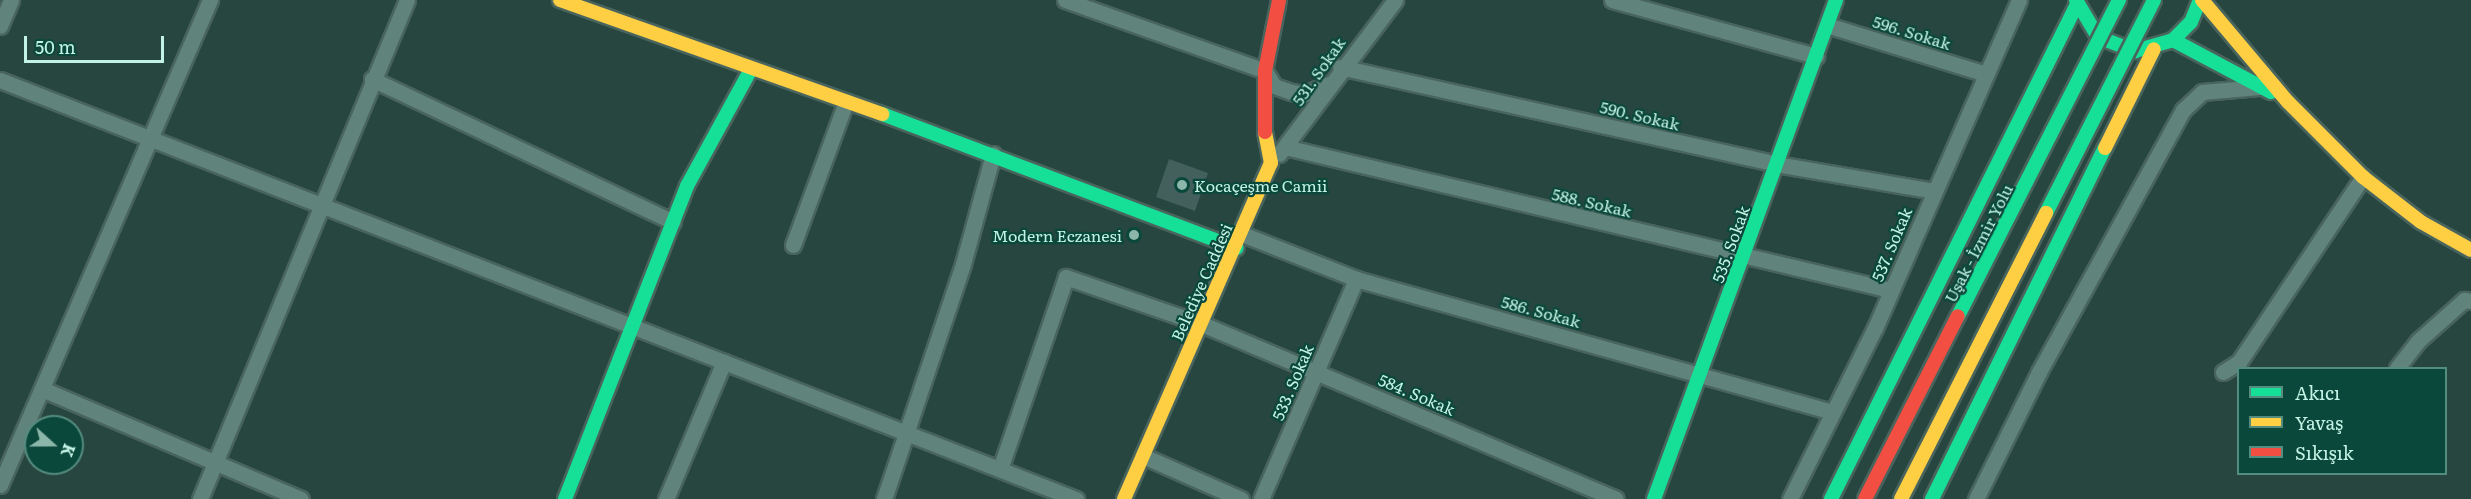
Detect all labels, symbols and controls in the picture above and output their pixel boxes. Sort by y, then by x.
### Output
street label: 596. Sokak [1871,11,1953,53]
scale bar [27,24,166,62]
text: 50 m [35,33,76,60]
street label: 531. Sokak [1288,33,1348,109]
street label: 590. Sokak [1598,97,1682,133]
place label: Kocaçeşme Camii [1194,175,1327,195]
marker: Kocaçeşme Camii [1175,178,1189,192]
street label: Uşak - İzmir Yolu [1940,181,2016,305]
street label: 588. Sokak [1550,184,1634,220]
street label: 535. Sokak [1707,203,1753,285]
street label: 537. Sokak [1867,204,1915,284]
street label: Belediye Caddesi [1166,220,1236,344]
place label: Modern Eczanesi [992,225,1122,245]
marker: Modern Eczanesi [1127,228,1141,242]
street label: 586. Sokak [1499,291,1583,331]
street label: 533. Sokak [1267,341,1317,423]
legend [2237,367,2447,475]
street label: 584. Sokak [1376,369,1458,419]
text: Akıcı [2295,379,2340,406]
text: Yavaş [2295,409,2343,436]
north arrow [24,415,84,475]
text: Sıkışık [2295,439,2354,466]
text: K [55,441,82,461]

